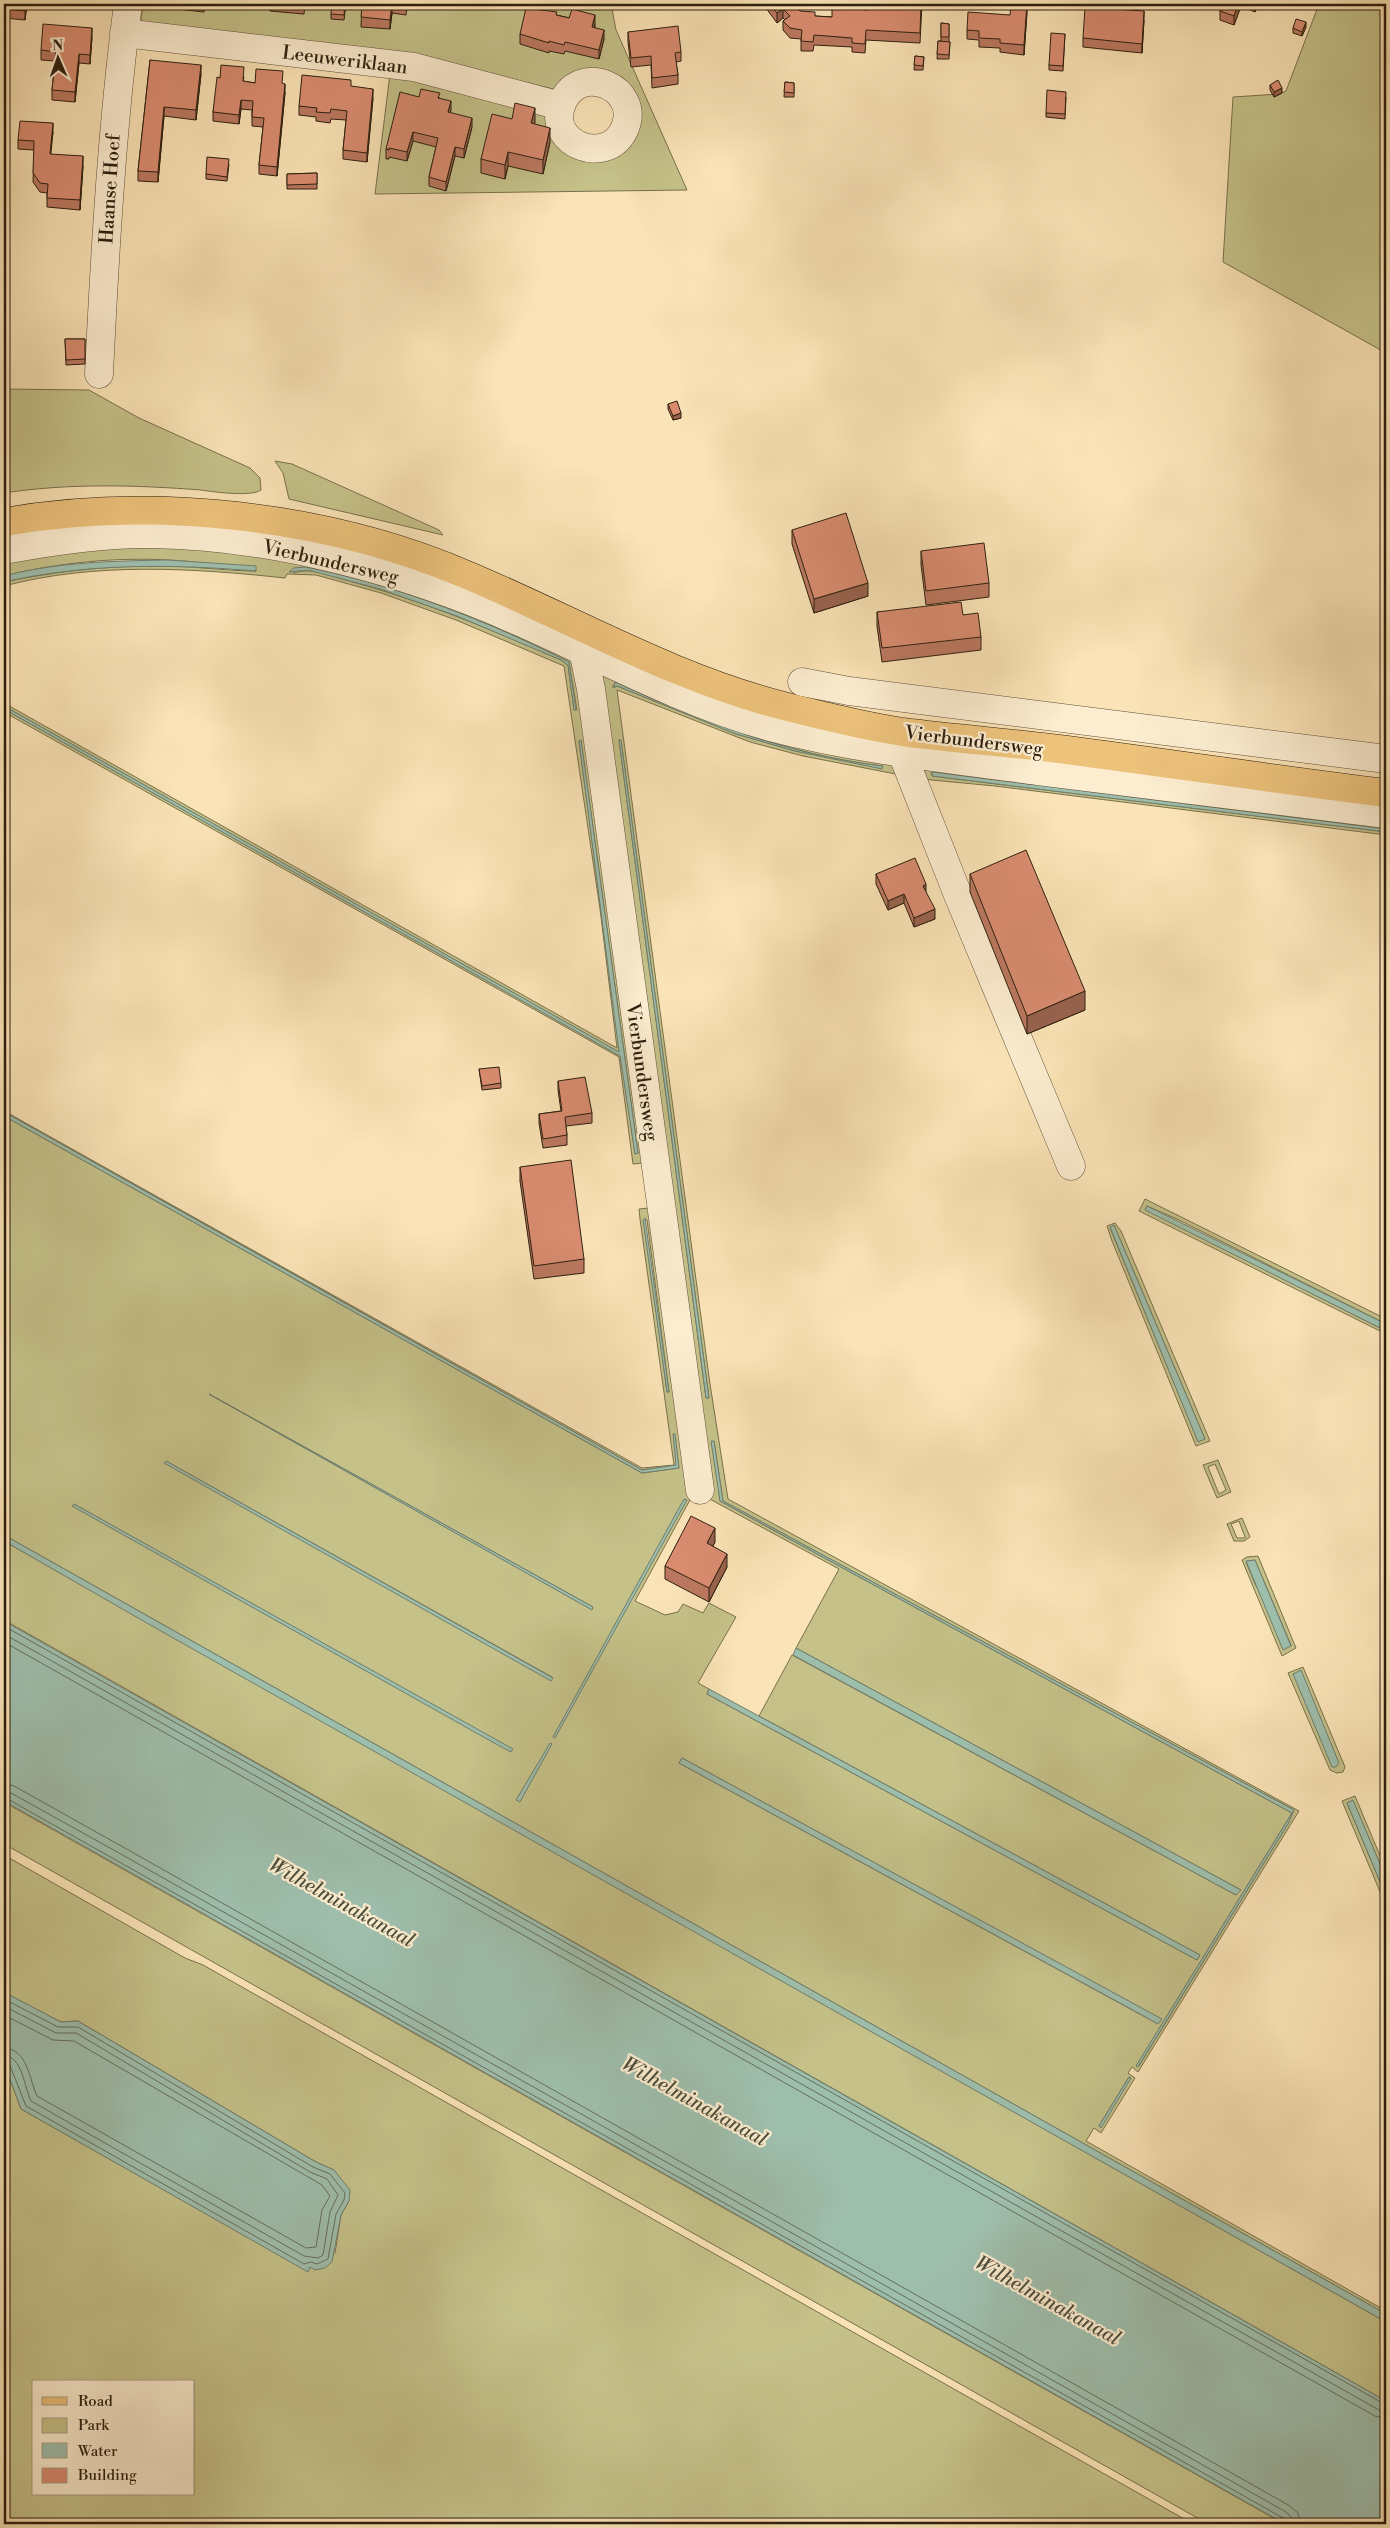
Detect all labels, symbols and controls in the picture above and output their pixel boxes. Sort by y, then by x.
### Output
north arrow [32,32,82,82]
text: N [52,37,63,55]
street label: Leeuweriklaan [281,40,409,80]
street label: Haanse Hoef [94,132,126,245]
street label: Vierbundersweg [259,534,401,589]
street label: Vierbundersweg [902,720,1045,761]
street label: Vierbundersweg [620,1001,664,1143]
water label: Wilhelminakanaal [264,1853,419,1954]
water label: Wilhelminakanaal [617,2052,772,2153]
water label: Wilhelminakanaal [970,2251,1125,2352]
legend [32,2380,195,2496]
text: Road [78,2392,113,2411]
text: Park [78,2416,110,2435]
text: Water [77,2442,118,2461]
text: Building [77,2466,137,2485]

